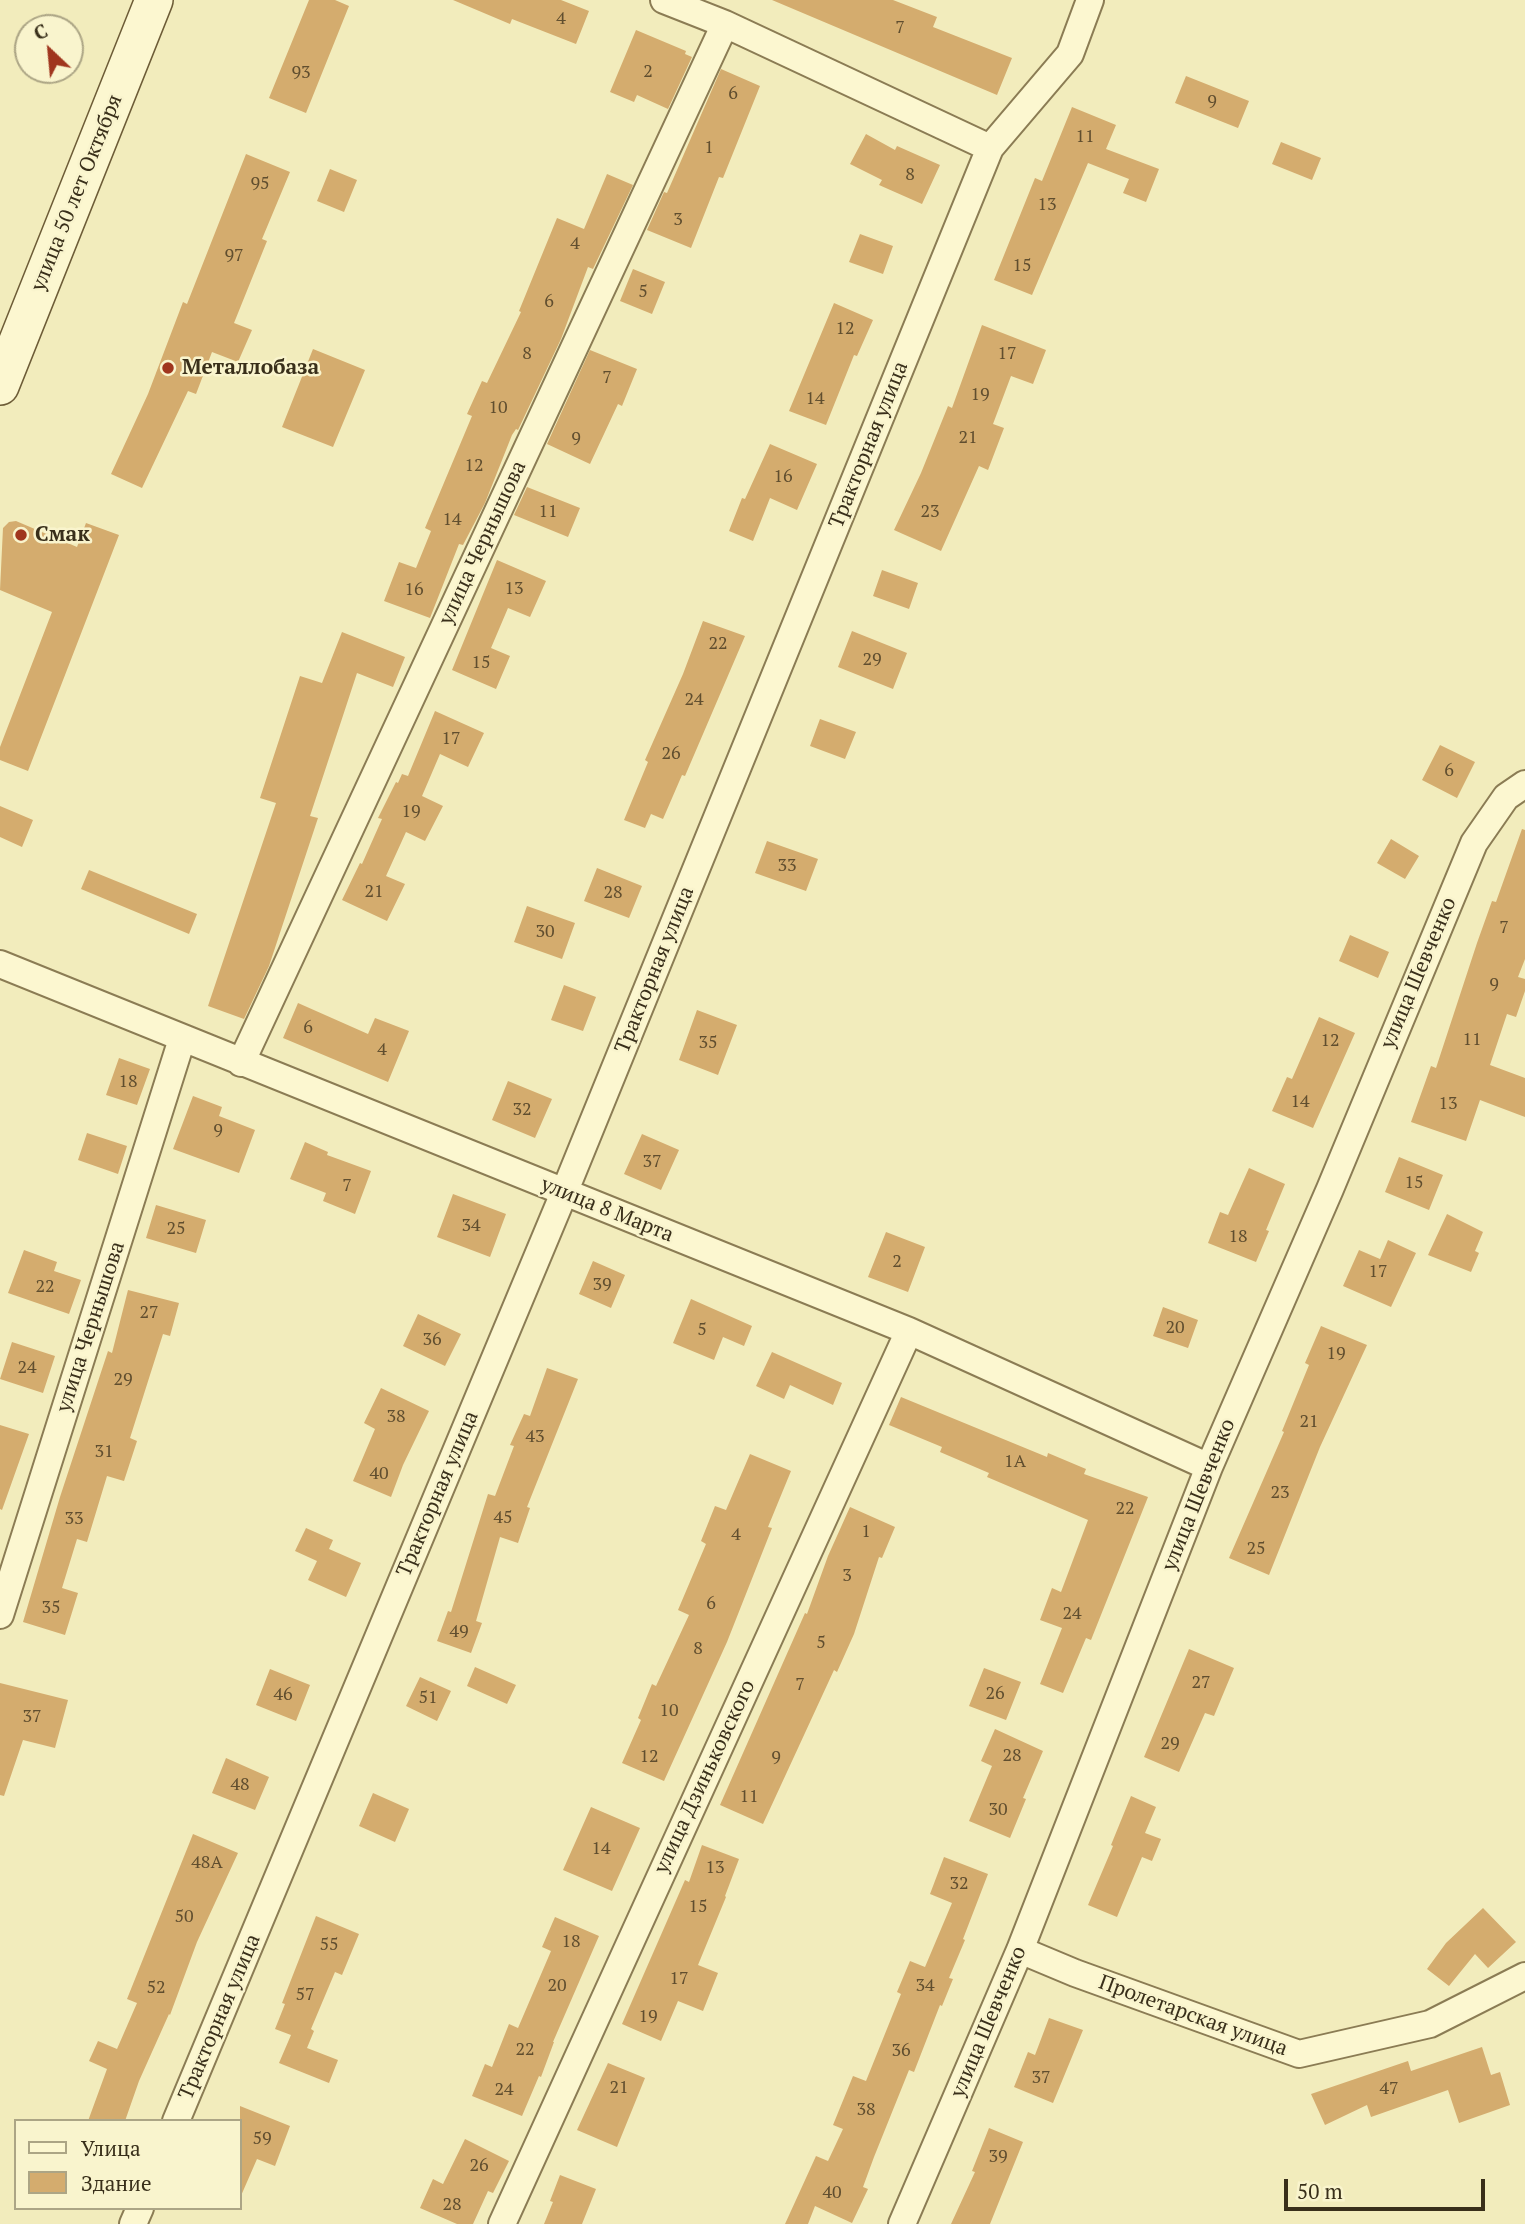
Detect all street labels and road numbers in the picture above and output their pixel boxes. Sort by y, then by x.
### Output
street label: улица 50 лет Октября [26,91,128,295]
street label: Тракторная улица [824,358,914,532]
street label: улица Чернышова [434,457,532,629]
street label: Тракторная улица [610,883,700,1057]
street label: улица Шевченко [1376,894,1462,1052]
street label: улица 8 Марта [537,1172,677,1248]
street label: улица Чернышова [52,1238,130,1416]
street label: Тракторная улица [392,1407,484,1581]
street label: улица Шевченко [1157,1415,1241,1575]
street label: улица Дзиньковского [649,1676,761,1878]
street label: Тракторная улица [174,1930,266,2104]
street label: улица Шевченко [946,1943,1032,2101]
street label: Пролетарская улица [1095,1970,1291,2062]

